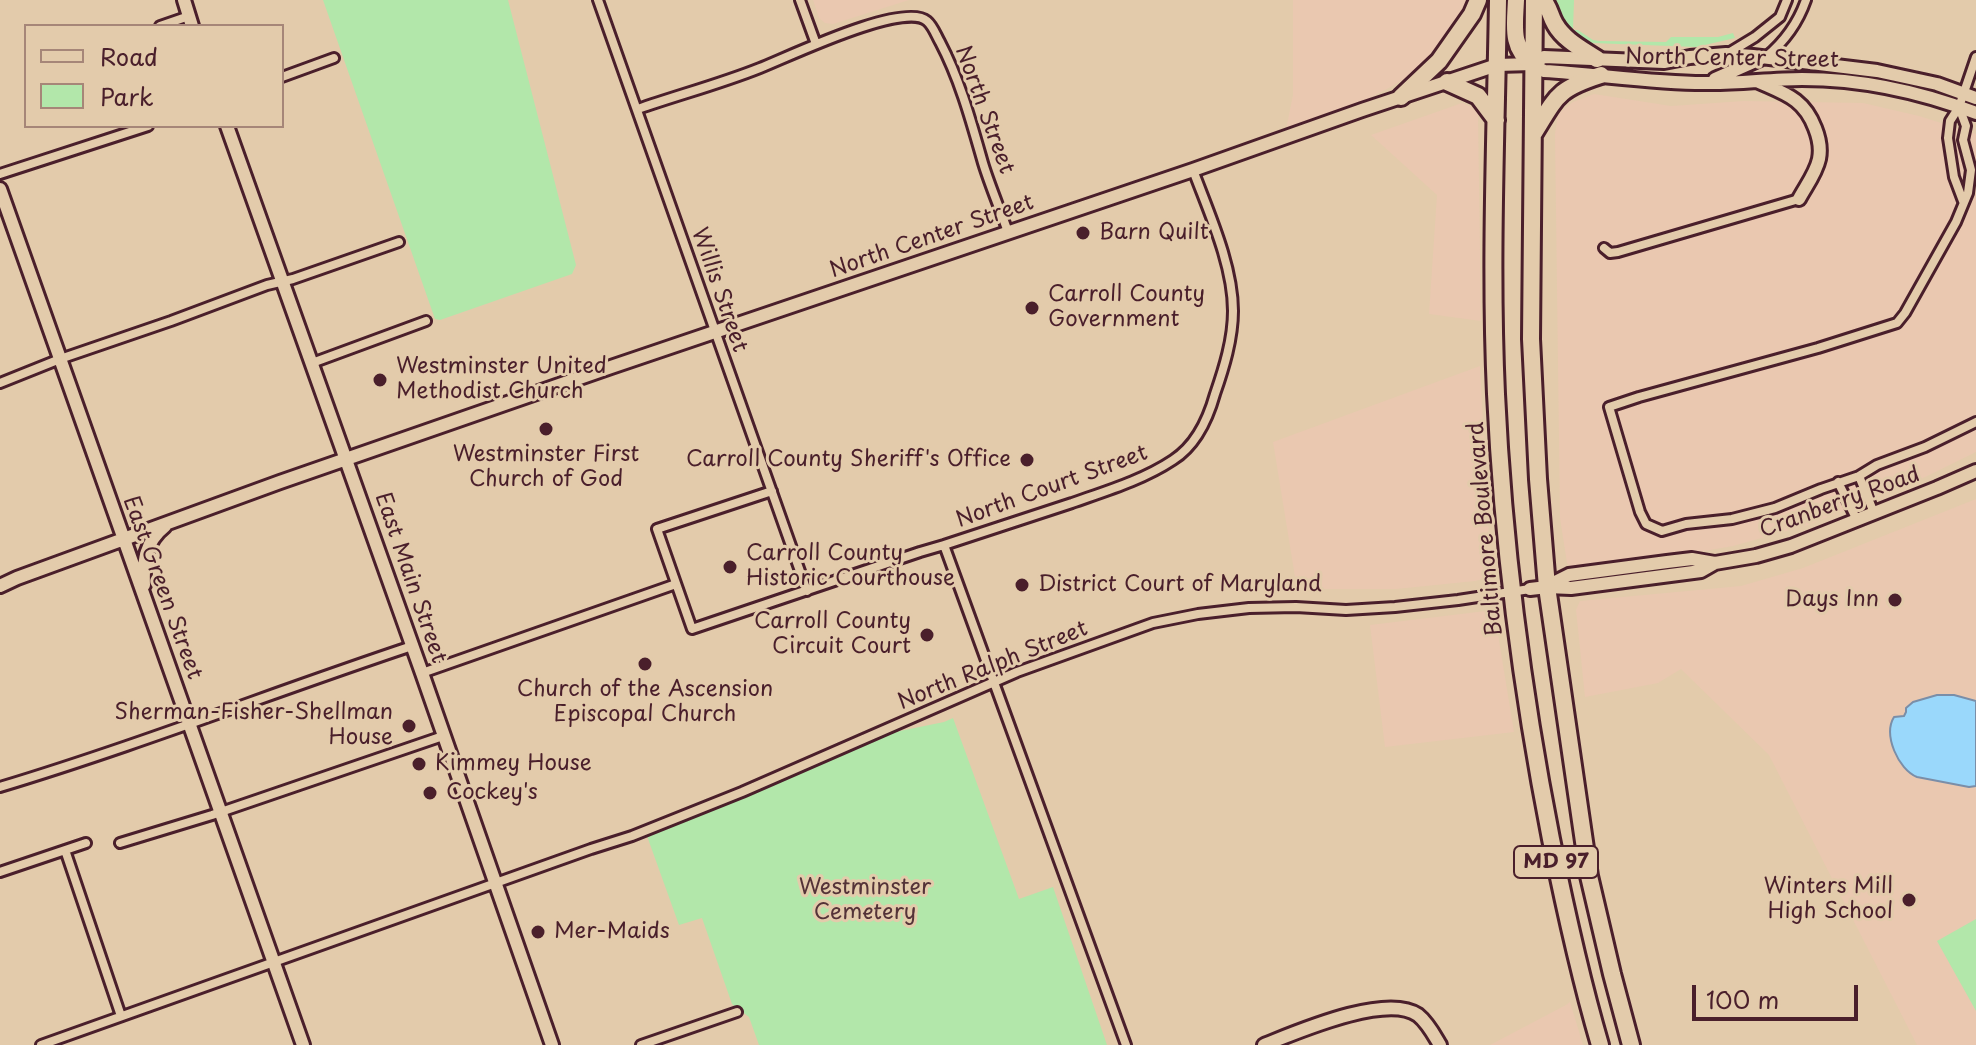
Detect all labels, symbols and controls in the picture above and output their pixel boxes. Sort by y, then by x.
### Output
legend [24,24,284,128]
text: Road [100,38,158,74]
street label: North Street [949,42,1019,178]
street label: North Center Street [1625,44,1839,74]
text: Park [100,78,154,114]
street label: North Center Street [827,190,1037,284]
place label: Barn Quilt [1099,220,1209,246]
street label: Willis Street [685,224,753,356]
marker: Barn Quilt [1074,224,1092,242]
place label: Carroll County Government [1048,282,1205,334]
marker: Carroll County Government [1023,299,1041,317]
place label: Westminster United Methodist Church [396,354,607,406]
marker: Westminster United Methodist Church [371,371,389,389]
marker: Westminster First Church of God [537,420,555,438]
street label: Baltimore Boulevard [1463,421,1509,637]
street label: North Court Street [953,440,1151,534]
place label: Westminster First Church of God [453,442,639,494]
place label: Carroll County Sheriff's Office [686,447,1011,473]
marker: Carroll County Sheriff's Office [1018,451,1036,469]
street label: Cranberry Road [1756,462,1924,544]
street label: East Main Street [368,489,452,667]
street label: East Green Street [117,493,207,683]
place label: Carroll County Historic Courthouse [746,541,955,592]
marker: Carroll County Historic Courthouse [721,558,739,576]
place label: District Court of Maryland [1038,572,1322,598]
marker: District Court of Maryland [1013,576,1031,594]
place label: Days Inn [1785,587,1879,613]
marker: Days Inn [1886,591,1904,609]
place label: Carroll County Circuit Court [754,609,911,660]
street label: North Ralph Street [894,616,1092,716]
marker: Carroll County Circuit Court [918,626,936,644]
marker: Church of the Ascension Episcopal Church [636,655,654,673]
place label: Church of the Ascension Episcopal Church [517,677,773,728]
place label: Sherman-Fisher-Shellman House [114,700,393,752]
marker: Sherman-Fisher-Shellman House [400,717,418,735]
place label: Kimmey House [435,751,592,777]
marker: Kimmey House [410,755,428,773]
place label: Cockey's [446,780,538,806]
marker: Cockey's [421,784,439,802]
road number: MD 97 [1514,846,1598,878]
place label: Winters Mill High School [1764,874,1893,926]
park label: Westminster Cemetery [799,875,931,926]
marker: Winters Mill High School [1900,891,1918,909]
place label: Mer-Maids [554,919,670,945]
marker: Mer-Maids [529,923,547,941]
scale bar [1696,969,1862,1019]
text: 100 m [1706,981,1779,1017]

